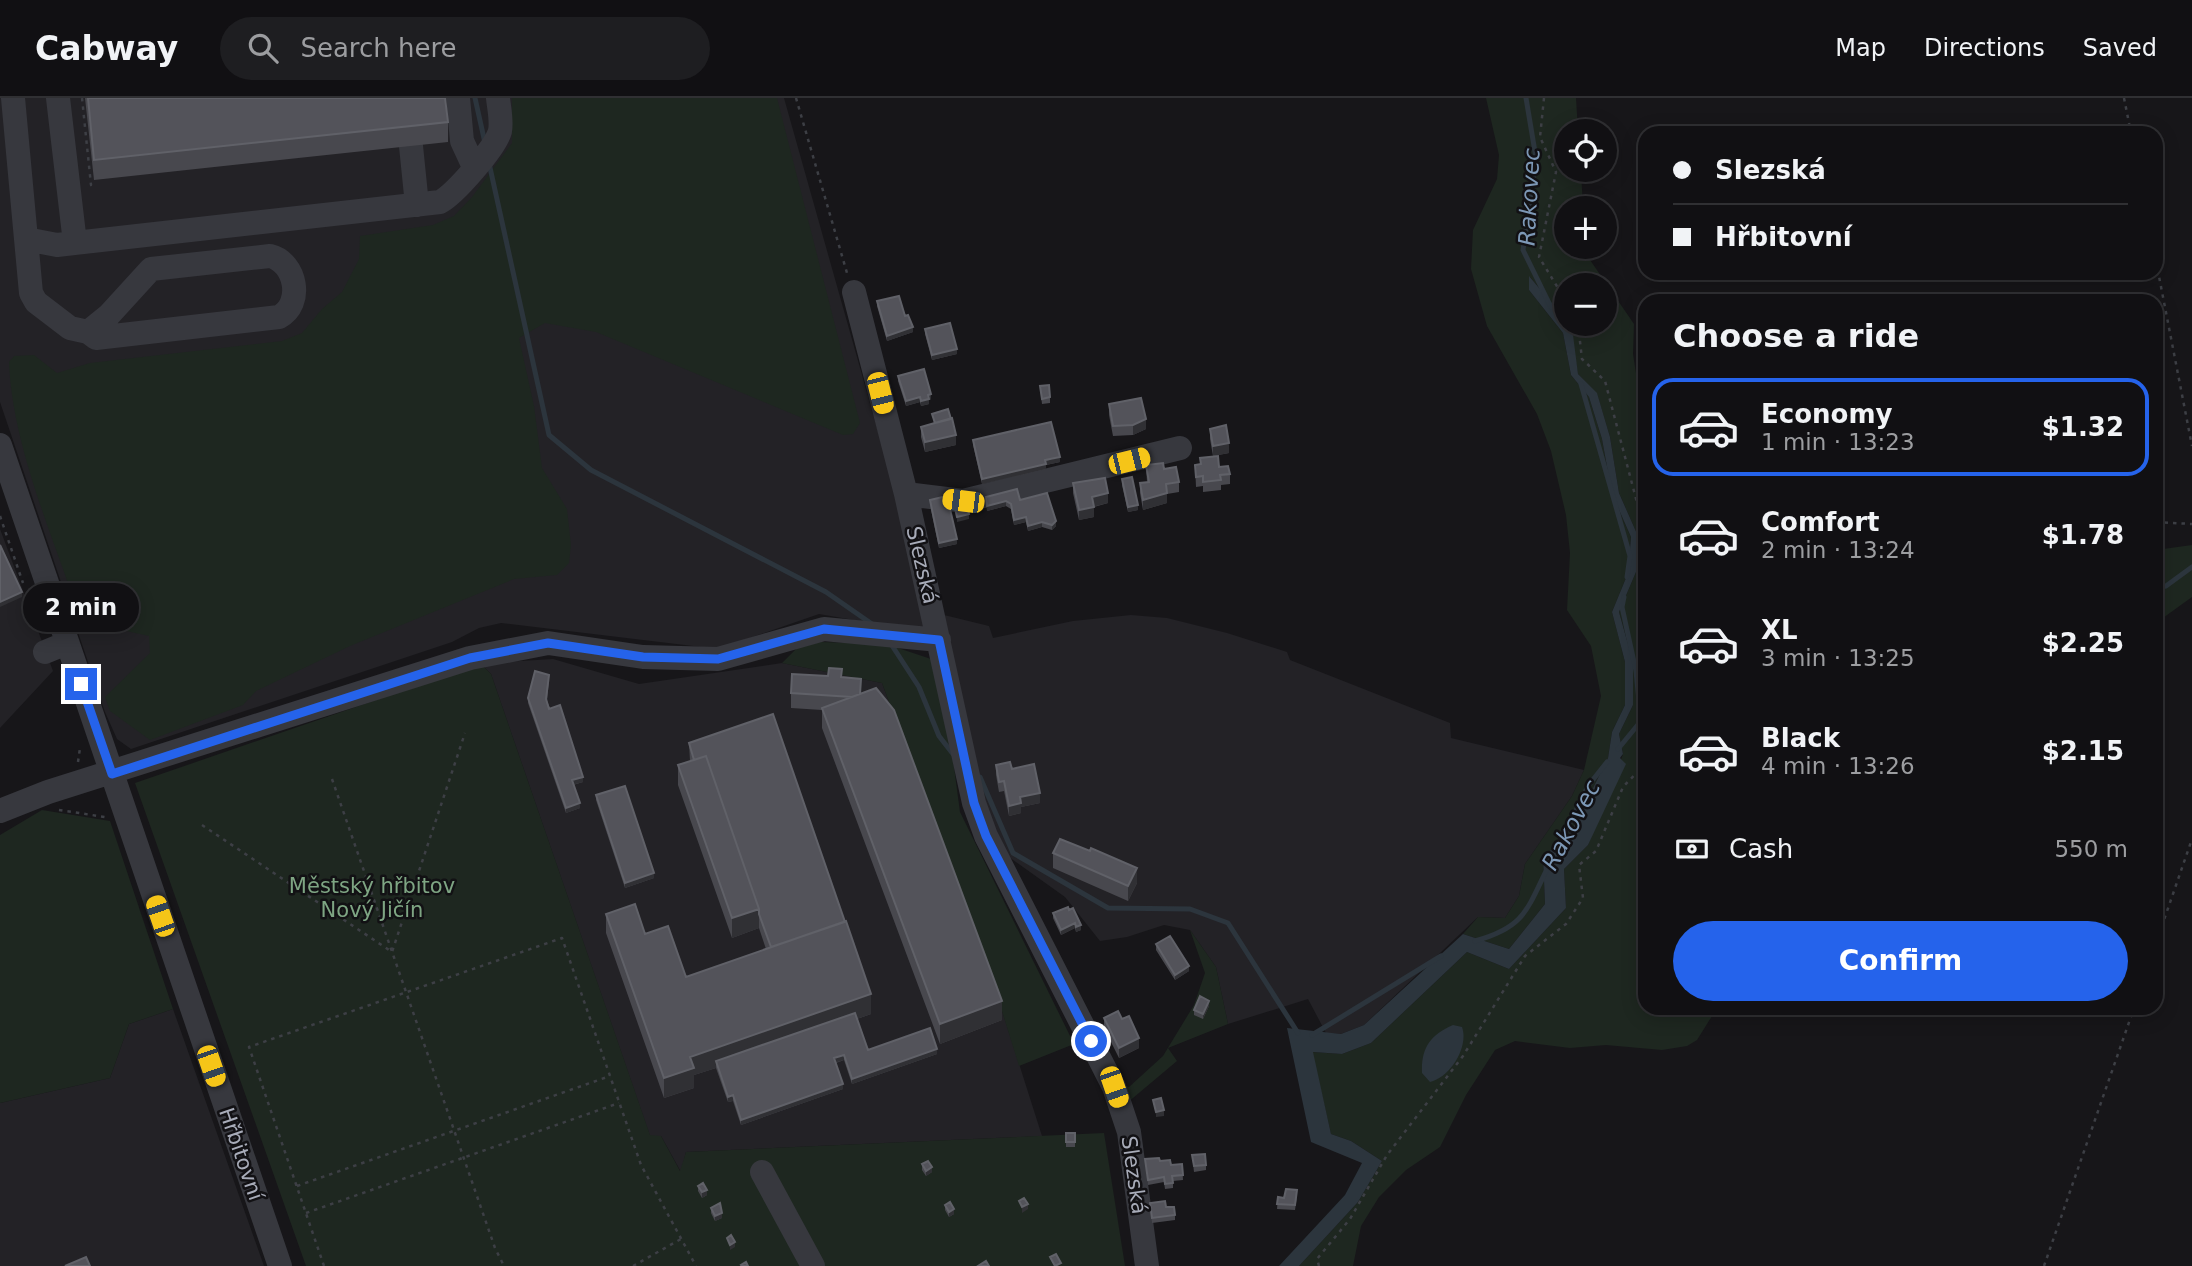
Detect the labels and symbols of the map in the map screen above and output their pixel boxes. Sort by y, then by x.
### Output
water label: Rakovec [1513,147,1545,247]
car [865,370,896,416]
car [1107,446,1152,476]
car [941,488,986,514]
street label: Slezská [901,524,943,606]
callout: 2 min [23,582,139,632]
route end [65,668,97,700]
water label: Rakovec [1537,775,1606,874]
park label: Městský hřbitov Nový Jičín [289,874,455,922]
car [144,893,177,939]
route start [1075,1025,1107,1057]
car [195,1043,228,1089]
car [1098,1064,1131,1110]
street label: Hřbitovní [214,1105,268,1205]
street label: Slezská [1117,1134,1151,1216]

